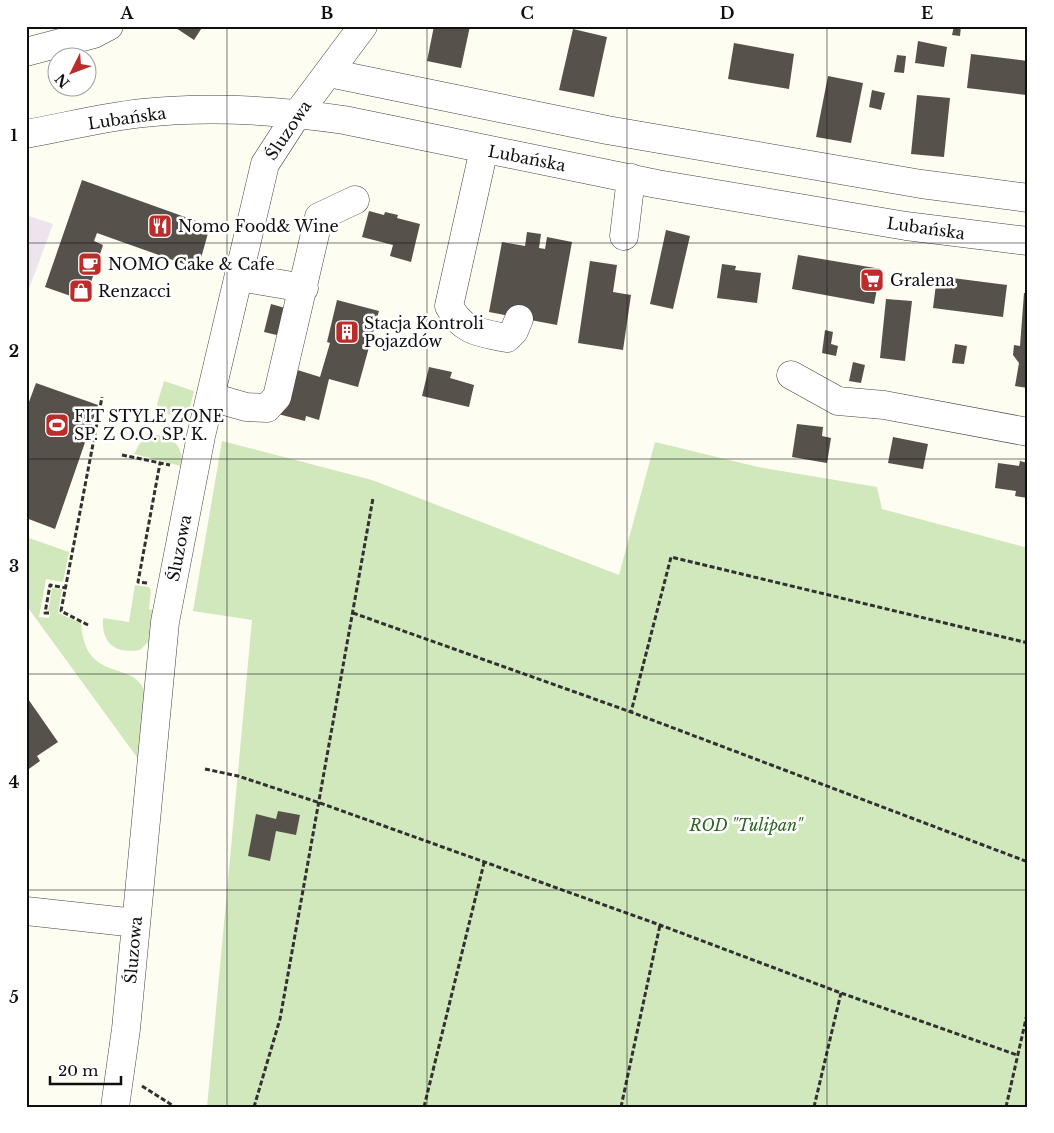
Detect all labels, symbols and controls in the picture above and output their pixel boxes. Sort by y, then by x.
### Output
text: A [120,3,135,23]
text: B [321,3,334,23]
text: C [520,3,534,23]
text: D [720,3,734,23]
text: E [921,3,933,23]
north arrow [48,48,98,98]
text: N [51,70,73,92]
street label: Śluzowa [261,96,315,164]
street label: Lubańska [87,103,167,133]
text: 1 [11,125,18,145]
street label: Lubańska [486,141,568,175]
restaurant icon: Nomo Food& Wine [147,213,173,239]
street label: Lubańska [886,213,966,243]
place label: Nomo Food& Wine [178,216,339,236]
cafe icon: NOMO Cake & Cafe [77,251,103,277]
place label: NOMO Cake & Cafe [108,254,275,274]
supermarket icon: Gralena [859,267,885,293]
place label: Gralena [890,270,955,290]
shop icon: Renzacci [68,278,94,304]
place label: Renzacci [98,281,172,301]
place label: Stacja Kontroli Pojazdów [364,313,485,351]
building icon: Stacja Kontroli Pojazdów [334,319,360,345]
text: 2 [9,341,19,361]
place label: FIT STYLE ZONE SP. Z O.O. SP. K. [74,406,224,444]
sports icon: FIT STYLE ZONE SP. Z O.O. SP. K. [44,412,70,438]
street label: Śluzowa [163,513,195,583]
text: 3 [9,556,19,576]
text: 4 [9,772,19,792]
park label: ROD "Tulipan" [689,815,804,835]
street label: Śluzowa [120,915,146,985]
text: 5 [9,987,19,1007]
scale bar [50,1053,121,1085]
text: 20 m [58,1061,98,1080]

